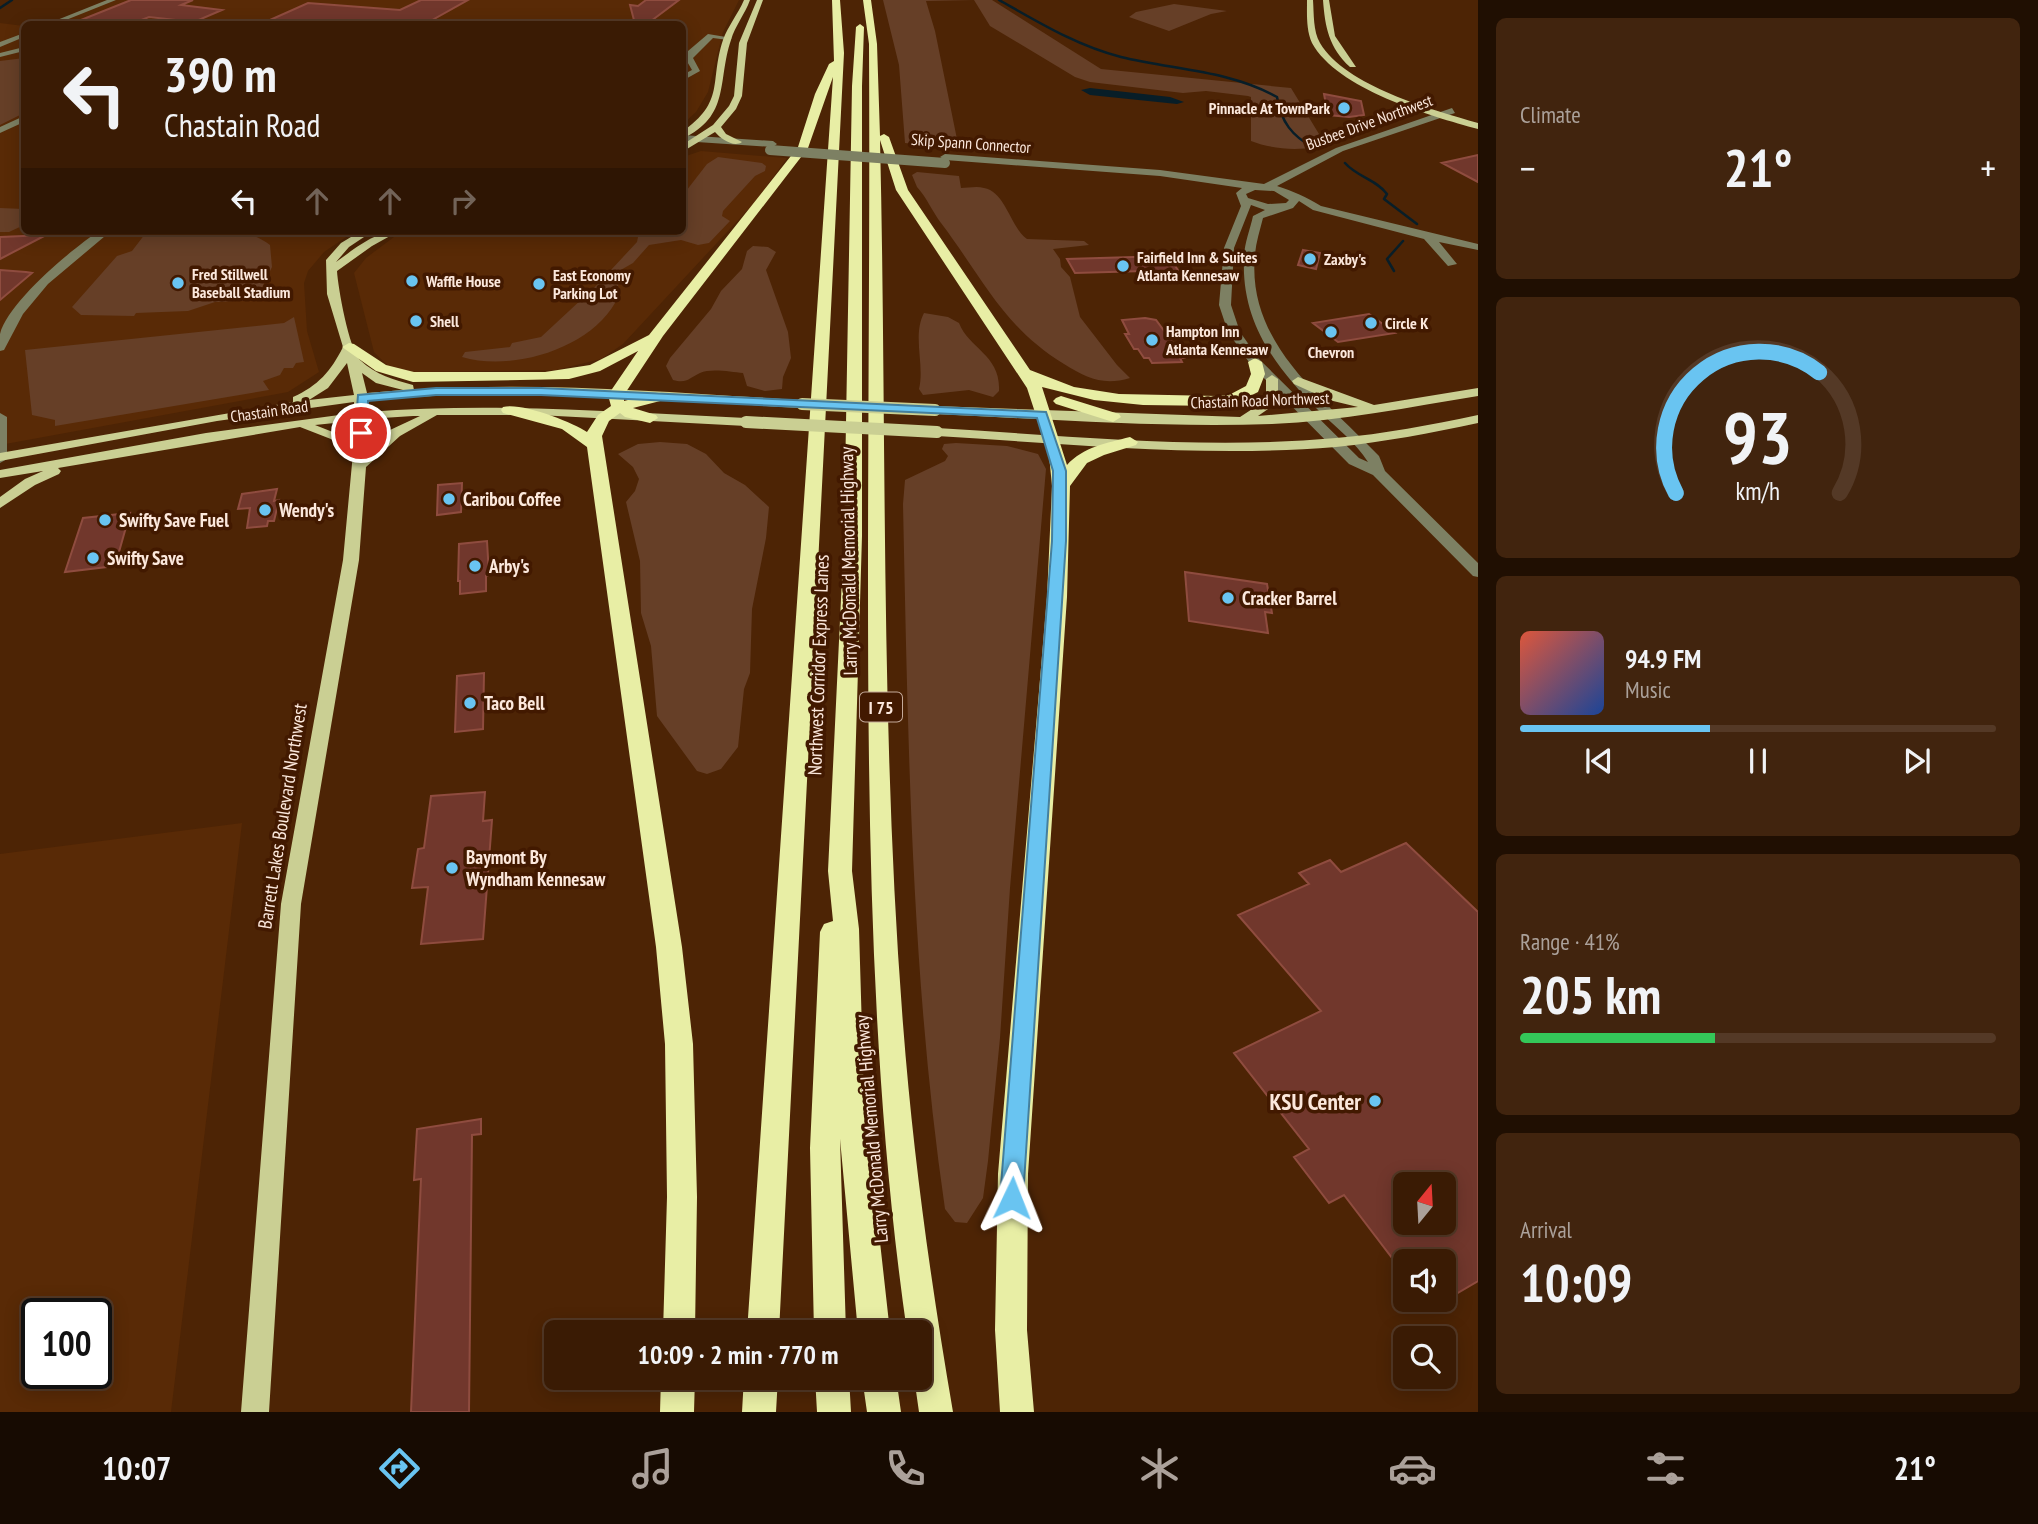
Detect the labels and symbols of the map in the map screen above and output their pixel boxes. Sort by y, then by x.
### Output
street label: Busbee Drive Northwest [1303,90,1436,154]
place label: Pinnacle At TownPark [1209,98,1330,118]
marker: Pinnacle At TownPark [1336,100,1352,116]
street label: Skip Spann Connector [910,129,1032,157]
place label: Fairfield Inn & Suites Atlanta Kennesaw [1136,247,1258,285]
place label: Zaxby's [1324,249,1366,269]
marker: Zaxby's [1302,251,1318,267]
marker: Fairfield Inn & Suites Atlanta Kennesaw [1115,258,1131,274]
place label: Fred Stillwell Baseball Stadium [192,264,290,302]
place label: East Economy Parking Lot [553,265,631,303]
place label: Waffle House [425,271,501,291]
marker: Waffle House [404,273,420,289]
marker: Fred Stillwell Baseball Stadium [170,275,186,291]
marker: East Economy Parking Lot [531,276,547,292]
place label: Shell [430,311,459,331]
marker: Shell [408,313,424,329]
place label: Circle K [1385,313,1429,333]
marker: Circle K [1363,315,1379,331]
place label: Hampton Inn Atlanta Kennesaw [1165,321,1268,359]
marker: Chevron [1323,324,1339,340]
marker: Hampton Inn Atlanta Kennesaw [1144,332,1160,348]
place label: Chevron [1308,342,1354,362]
street label: Chastain Road Northwest [1190,388,1330,412]
street label: Chastain Road [229,396,309,426]
pin [331,403,391,463]
street label: Larry McDonald Memorial Highway [834,446,862,676]
place label: Caribou Coffee [463,487,561,511]
marker: Caribou Coffee [441,491,457,507]
place label: Wendy's [278,498,334,522]
marker: Wendy's [257,502,273,518]
place label: Swifty Save Fuel [119,508,229,532]
marker: Swifty Save Fuel [97,512,113,528]
place label: Swifty Save [107,546,184,570]
marker: Swifty Save [85,550,101,566]
place label: Arby's [488,554,530,578]
street label: Northwest Corridor Express Lanes [802,554,834,776]
marker: Arby's [467,558,483,574]
place label: Cracker Barrel [1242,586,1337,610]
marker: Cracker Barrel [1220,590,1236,606]
place label: Taco Bell [484,691,545,715]
road number: I 75 [860,692,902,722]
marker: Taco Bell [462,695,478,711]
street label: Barrett Lakes Boulevard Northwest [252,701,312,930]
place label: Baymont By Wyndham Kennesaw [465,845,606,891]
marker: Baymont By Wyndham Kennesaw [444,860,460,876]
street label: Larry McDonald Memorial Highway [849,1013,893,1244]
place label: KSU Center [1269,1087,1361,1116]
marker: KSU Center [1367,1093,1383,1109]
position arrow [975,1161,1049,1235]
north arrow [1393,1172,1456,1236]
speed limit sign: 100 [21,1298,112,1389]

